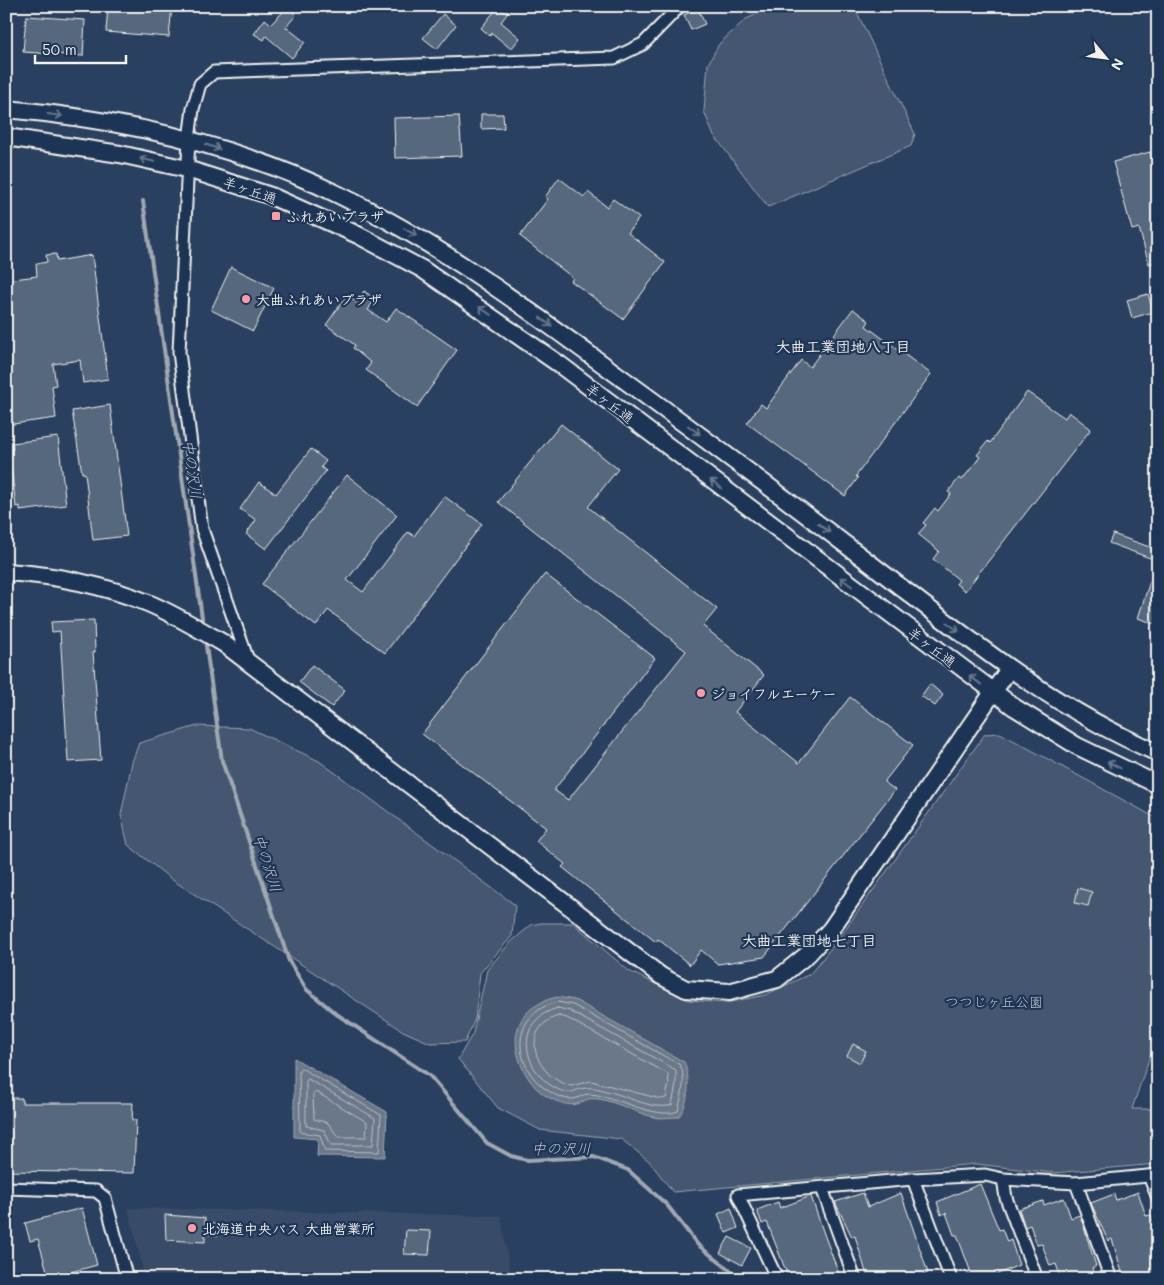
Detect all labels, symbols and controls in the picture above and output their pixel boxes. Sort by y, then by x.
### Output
scale bar [35,32,126,64]
north arrow [1082,32,1132,82]
text: 50 m [42,39,77,59]
text: N [1107,55,1129,74]
one-way arrow [46,110,62,120]
one-way arrow [205,143,221,153]
one-way arrow [140,155,156,164]
street label: 羊ヶ丘通 [220,172,280,208]
place label: ふれあいプラザ [286,207,384,226]
marker: ふれあいプラザ [270,210,282,222]
one-way arrow [403,228,417,238]
place label: 大曲ふれあいプラザ [256,290,382,309]
marker: 大曲ふれあいプラザ [240,293,252,305]
one-way arrow [478,306,492,316]
one-way arrow [539,317,553,327]
district label: 大曲工業団地八丁目 [775,336,911,356]
street label: 羊ヶ丘通 [582,379,638,427]
one-way arrow [687,425,700,436]
water label: 中の沢川 [179,438,207,500]
one-way arrow [710,478,723,489]
one-way arrow [817,523,831,533]
one-way arrow [840,576,853,587]
one-way arrow [946,621,959,632]
street label: 羊ヶ丘通 [904,623,960,671]
one-way arrow [968,675,982,685]
place label: ジョイフルエーケー [711,684,836,703]
marker: ジョイフルエーケー [695,687,707,699]
one-way arrow [1106,760,1121,770]
water label: 中の沢川 [249,831,287,895]
district label: 大曲工業団地七丁目 [741,930,877,950]
park label: つつじヶ丘公園 [945,992,1043,1011]
water label: 中の沢川 [531,1138,591,1158]
place label: 北海道中央バス 大曲営業所 [202,1219,375,1238]
marker: 北海道中央バス 大曲営業所 [186,1222,198,1234]

